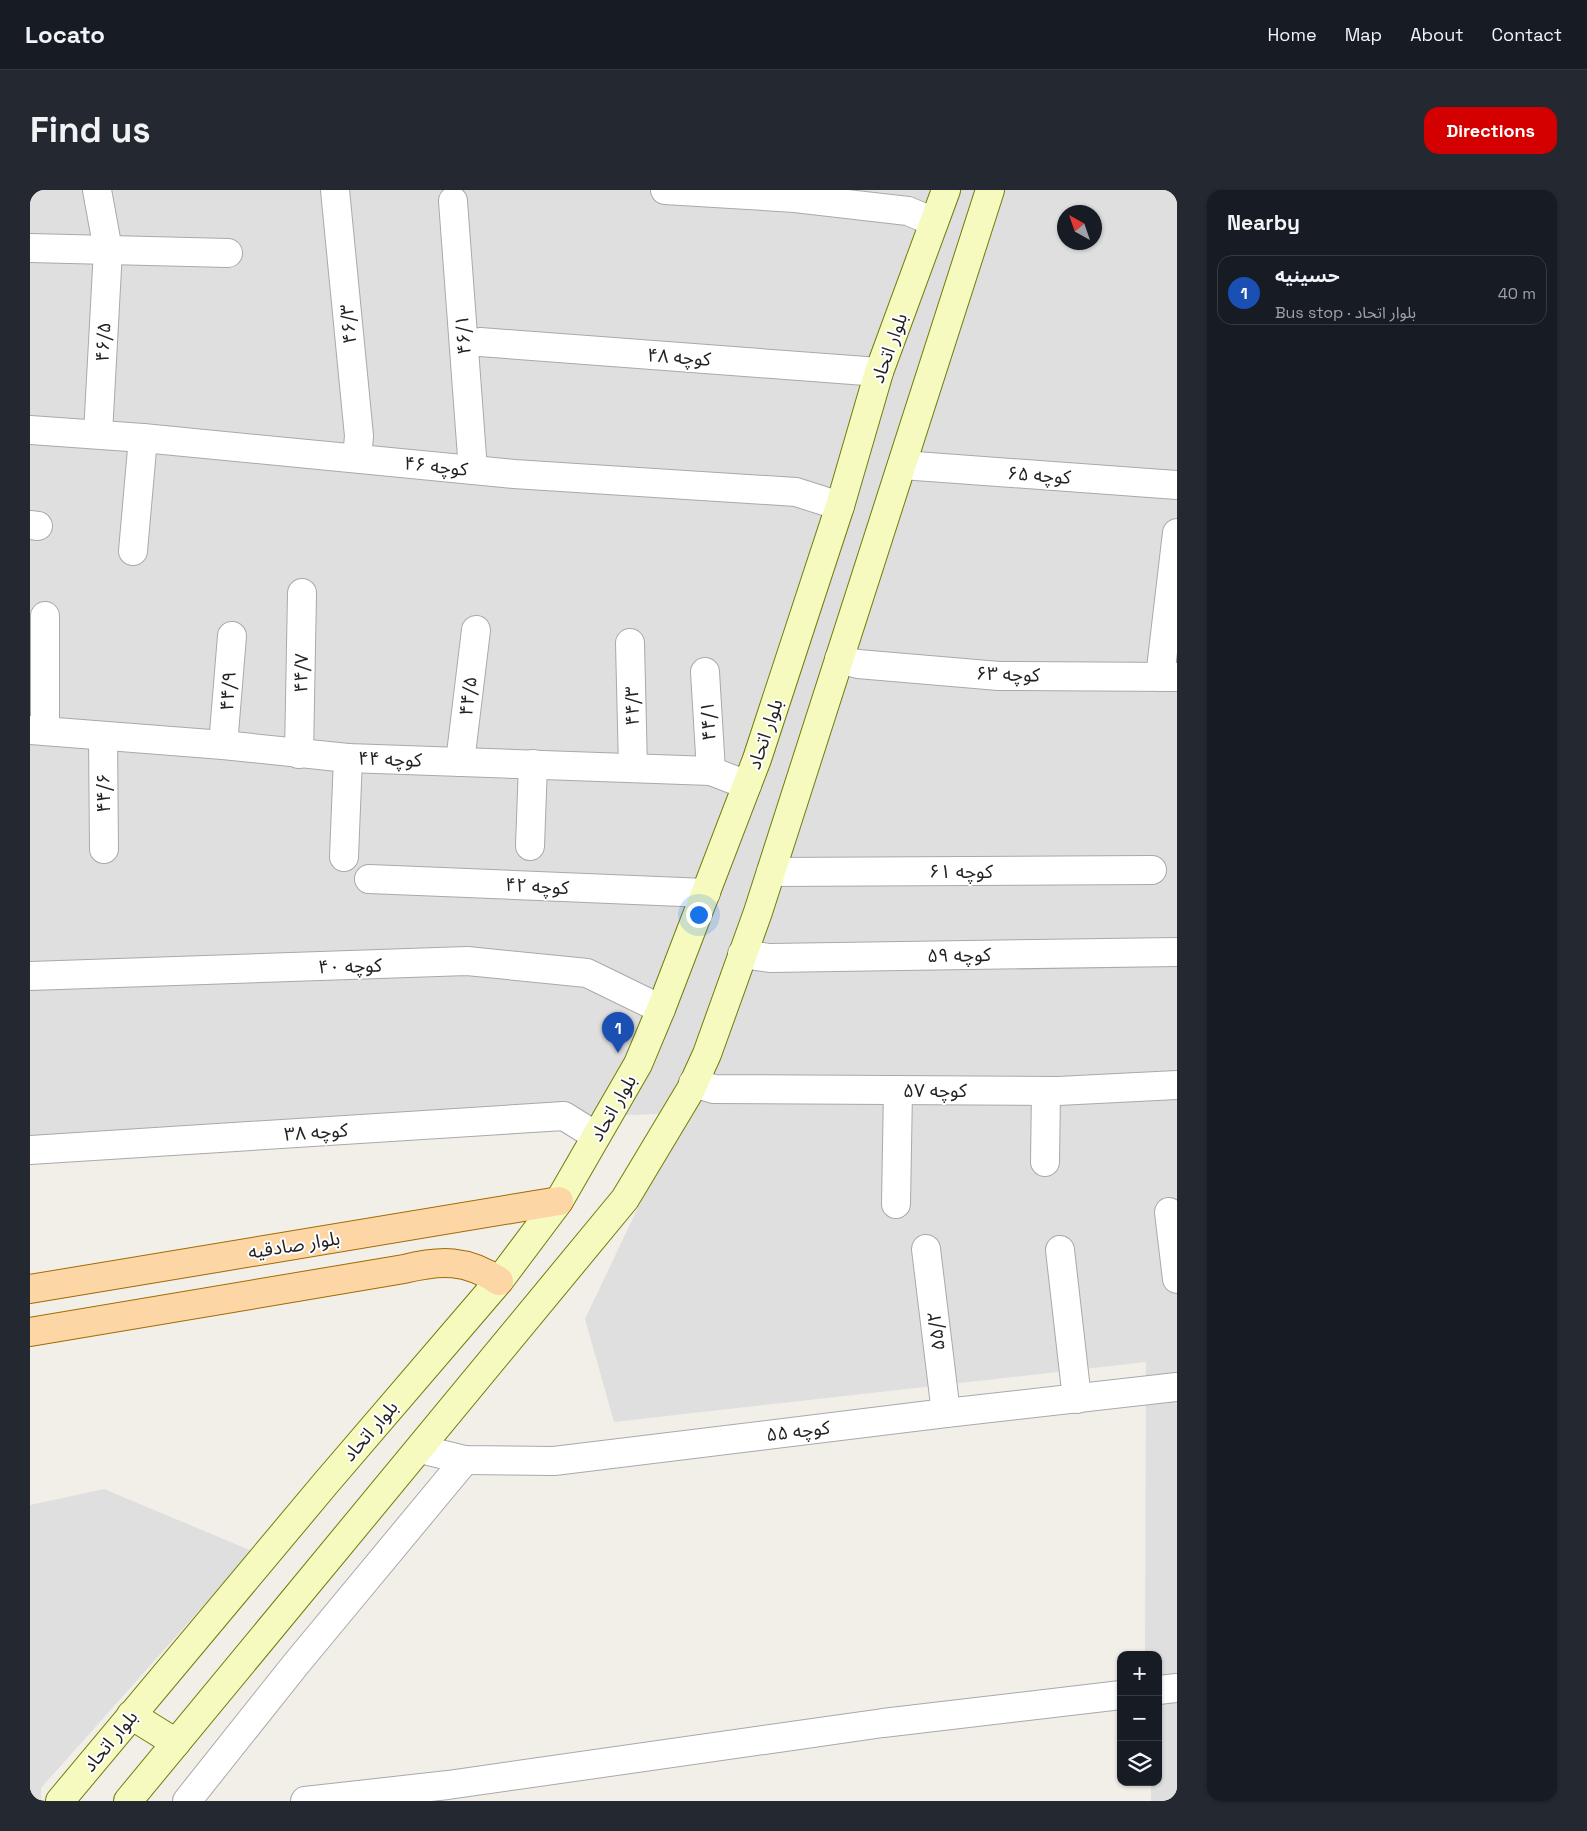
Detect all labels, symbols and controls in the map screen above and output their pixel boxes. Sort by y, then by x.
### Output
text: Locato [25,19,105,50]
text: Home [1268,23,1317,46]
text: Map [1345,23,1382,46]
text: About [1410,23,1464,46]
text: Contact [1492,23,1562,46]
button: Directions [1424,107,1557,154]
text: Find us [30,108,151,152]
north arrow [1057,205,1102,250]
text: Nearby [1227,209,1300,236]
text: حسینیه [1275,263,1340,288]
text: 1 [1240,283,1248,304]
text: 40 m [1498,283,1536,304]
text: Bus stop · بلوار اتحاد [1275,302,1416,323]
street label: ۴۶/۳ [334,303,362,345]
street label: بلوار اتحاد [865,309,913,387]
street label: ۴۶/۱ [449,314,477,356]
street label: ۴۶/۵ [89,322,117,362]
street label: کوچه ۴۸ [646,342,713,372]
street label: کوچه ۴۶ [403,450,470,482]
street label: کوچه ۶۵ [1006,460,1073,490]
street label: ۴۴/۷ [288,653,314,693]
street label: کوچه ۶۳ [976,660,1042,688]
street label: ۴۴/۹ [214,670,242,712]
street label: ۴۴/۵ [453,675,483,717]
street label: ۴۴/۳ [619,686,645,726]
street label: بلوار اتحاد [741,695,789,773]
street label: ۴۴/۱ [694,701,722,741]
street label: کوچه ۴۴ [358,745,424,773]
street label: ۴۴/۶ [91,773,116,813]
street label: کوچه ۶۱ [929,859,994,884]
street label: کوچه ۴۲ [504,872,571,900]
your location [686,902,712,928]
street label: کوچه ۵۹ [927,942,992,968]
street label: کوچه ۴۰ [318,952,384,980]
pin: 1 [602,1012,634,1053]
street label: بلوار اتحاد [584,1070,642,1146]
street label: کوچه ۵۷ [903,1078,968,1103]
street label: کوچه ۳۸ [283,1117,350,1147]
street label: بلوار صادقیه [246,1225,342,1265]
street label: ۵۵/۲ [921,1310,951,1352]
street label: بلوار اتحاد [337,1395,403,1467]
street label: کوچه ۵۵ [765,1415,832,1447]
map controls [1117,1651,1162,1786]
button: + [1117,1651,1162,1696]
button: − [1117,1696,1162,1741]
street label: بلوار اتحاد [77,1705,143,1777]
button: layers [1117,1741,1162,1786]

